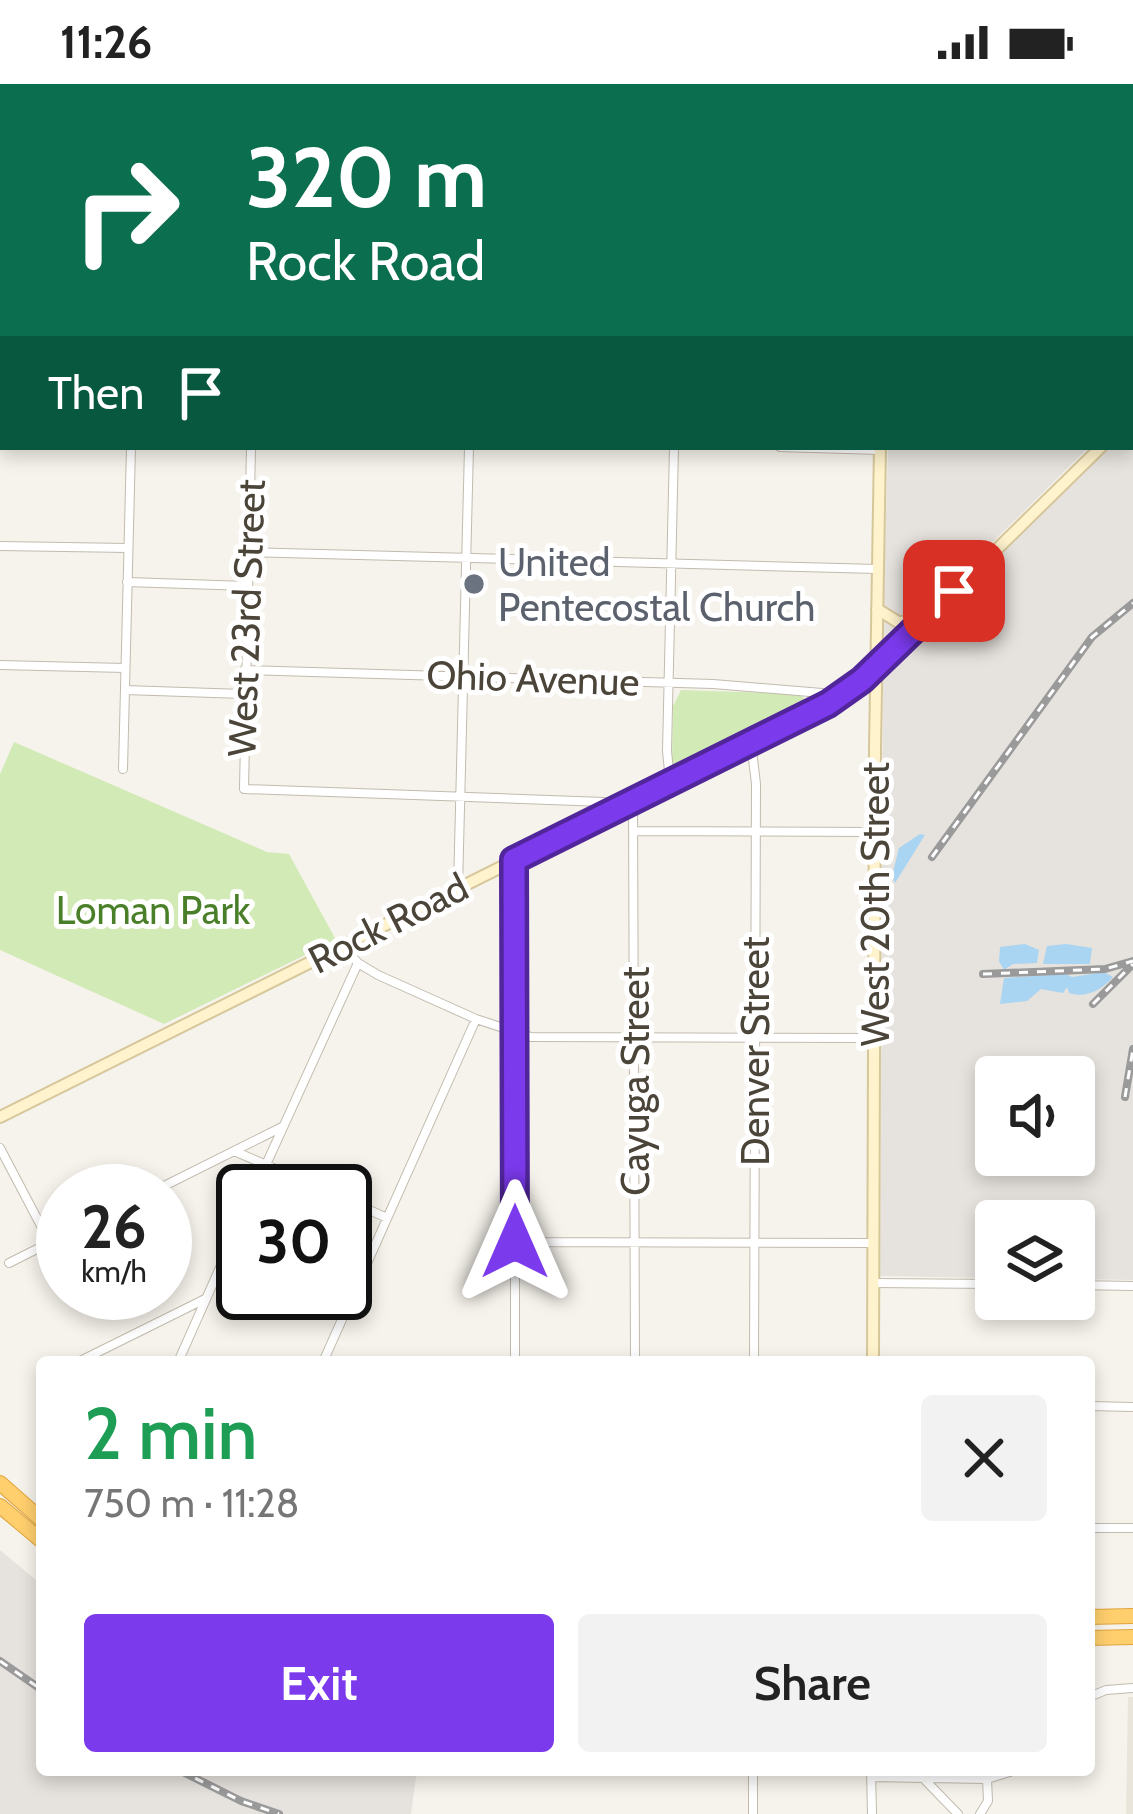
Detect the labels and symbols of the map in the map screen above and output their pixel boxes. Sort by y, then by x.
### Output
street label: West 23rd Street [217,479,275,757]
place label: United Pentecostal Church [498,538,815,631]
pin [903,540,1005,642]
marker: United Pentecostal Church [461,571,487,597]
street label: Ohio Avenue [426,650,640,706]
street label: West 20th Street [851,762,899,1046]
street label: Rock Road [300,862,476,984]
park label: Loman Park [56,886,251,934]
street label: Denver Street [731,936,779,1166]
street label: Cayuga Street [611,966,659,1196]
speed limit sign: 30 [216,1164,372,1320]
position arrow [452,1179,578,1305]

